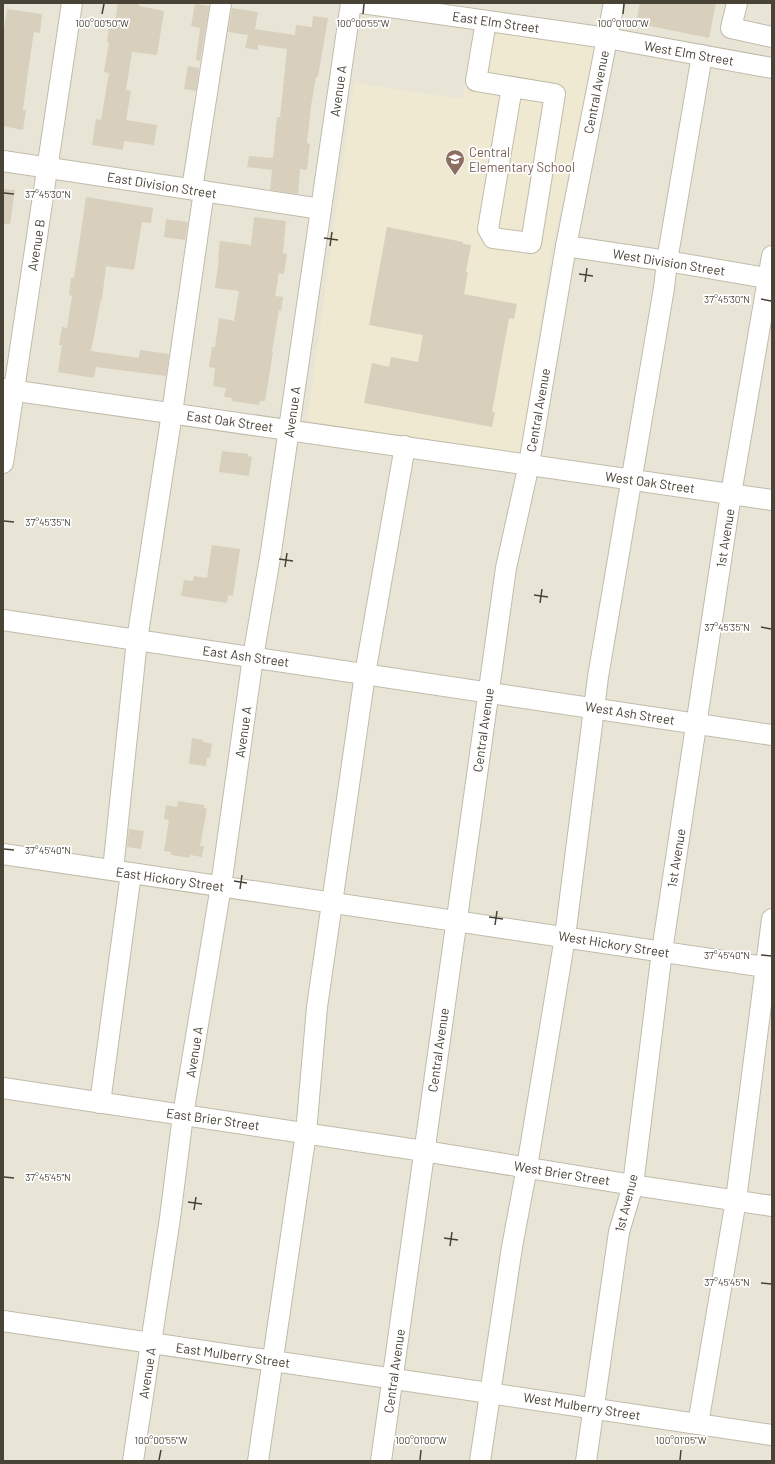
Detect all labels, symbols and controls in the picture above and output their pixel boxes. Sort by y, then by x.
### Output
street label: East Elm Street [451,8,541,36]
text: 100°00'50"W [75,17,129,29]
text: 100°00'55"W [337,17,390,29]
text: 100°01'00"W [597,17,649,29]
street label: West Elm Street [643,37,735,69]
street label: Central Avenue [580,49,612,135]
street label: Avenue A [326,64,350,118]
place label: Central Elementary School [469,144,575,175]
school or university icon: Central Elementary School [444,148,466,176]
street label: East Division Street [106,168,218,202]
text: 37°45'30"N [25,188,71,200]
street label: Avenue B [24,218,48,272]
street label: West Division Street [612,245,726,279]
text: 37°45'30"N [704,293,750,305]
street label: Central Avenue [523,367,553,453]
street label: Avenue A [280,385,304,439]
street label: East Oak Street [186,407,274,435]
street label: West Oak Street [604,468,696,496]
street label: 1st Avenue [712,507,738,569]
text: 37°45'35"N [25,516,71,528]
text: 37°45'35"N [704,621,750,633]
street label: East Ash Street [202,642,290,670]
street label: Central Avenue [469,687,497,773]
street label: West Ash Street [584,698,676,728]
street label: Avenue A [231,705,255,759]
street label: 1st Avenue [663,827,689,889]
text: 37°45'40"N [25,844,71,856]
street label: East Hickory Street [115,863,225,895]
street label: West Hickory Street [557,927,671,961]
text: 37°45'40"N [704,949,750,961]
street label: Central Avenue [424,1007,452,1093]
street label: Avenue A [182,1025,206,1079]
street label: East Brier Street [165,1105,261,1133]
street label: West Brier Street [513,1158,611,1188]
text: 37°45'45"N [25,1171,71,1183]
street label: 1st Avenue [611,1172,641,1234]
text: 37°45'45"N [704,1276,750,1288]
street label: Central Avenue [380,1328,408,1414]
street label: East Mulberry Street [175,1339,291,1371]
street label: Avenue A [135,1346,159,1400]
street label: West Mulberry Street [522,1389,642,1423]
text: 100°00'55"W [135,1434,188,1446]
text: 100°01'00"W [395,1434,447,1446]
text: 100°01'05"W [656,1434,707,1446]

